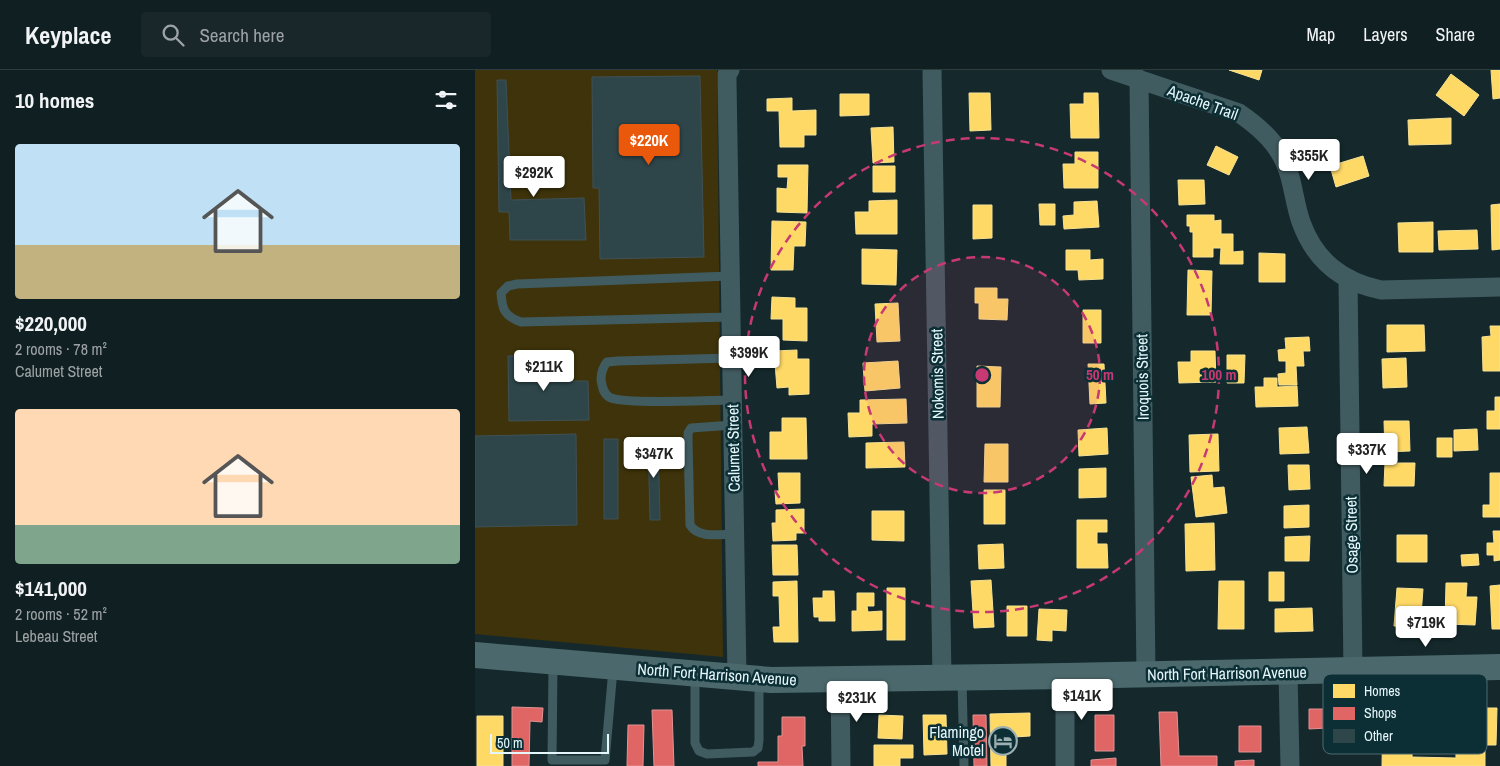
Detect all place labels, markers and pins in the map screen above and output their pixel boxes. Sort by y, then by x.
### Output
pin: $220K [614,124,684,166]
pin: $355K [1274,138,1344,181]
pin: $292K [499,156,569,198]
pin: $399K [714,336,784,378]
pin: $211K [509,350,579,392]
centre of rings [973,366,991,384]
pin: $337K [1332,432,1402,475]
pin: $347K [619,436,689,479]
pin: $719K [1391,606,1461,648]
pin: $141K [1047,678,1117,721]
pin: $231K [822,680,892,723]
place label: Flamingo Motel [929,721,984,761]
hotel icon: Flamingo Motel [988,726,1018,756]

